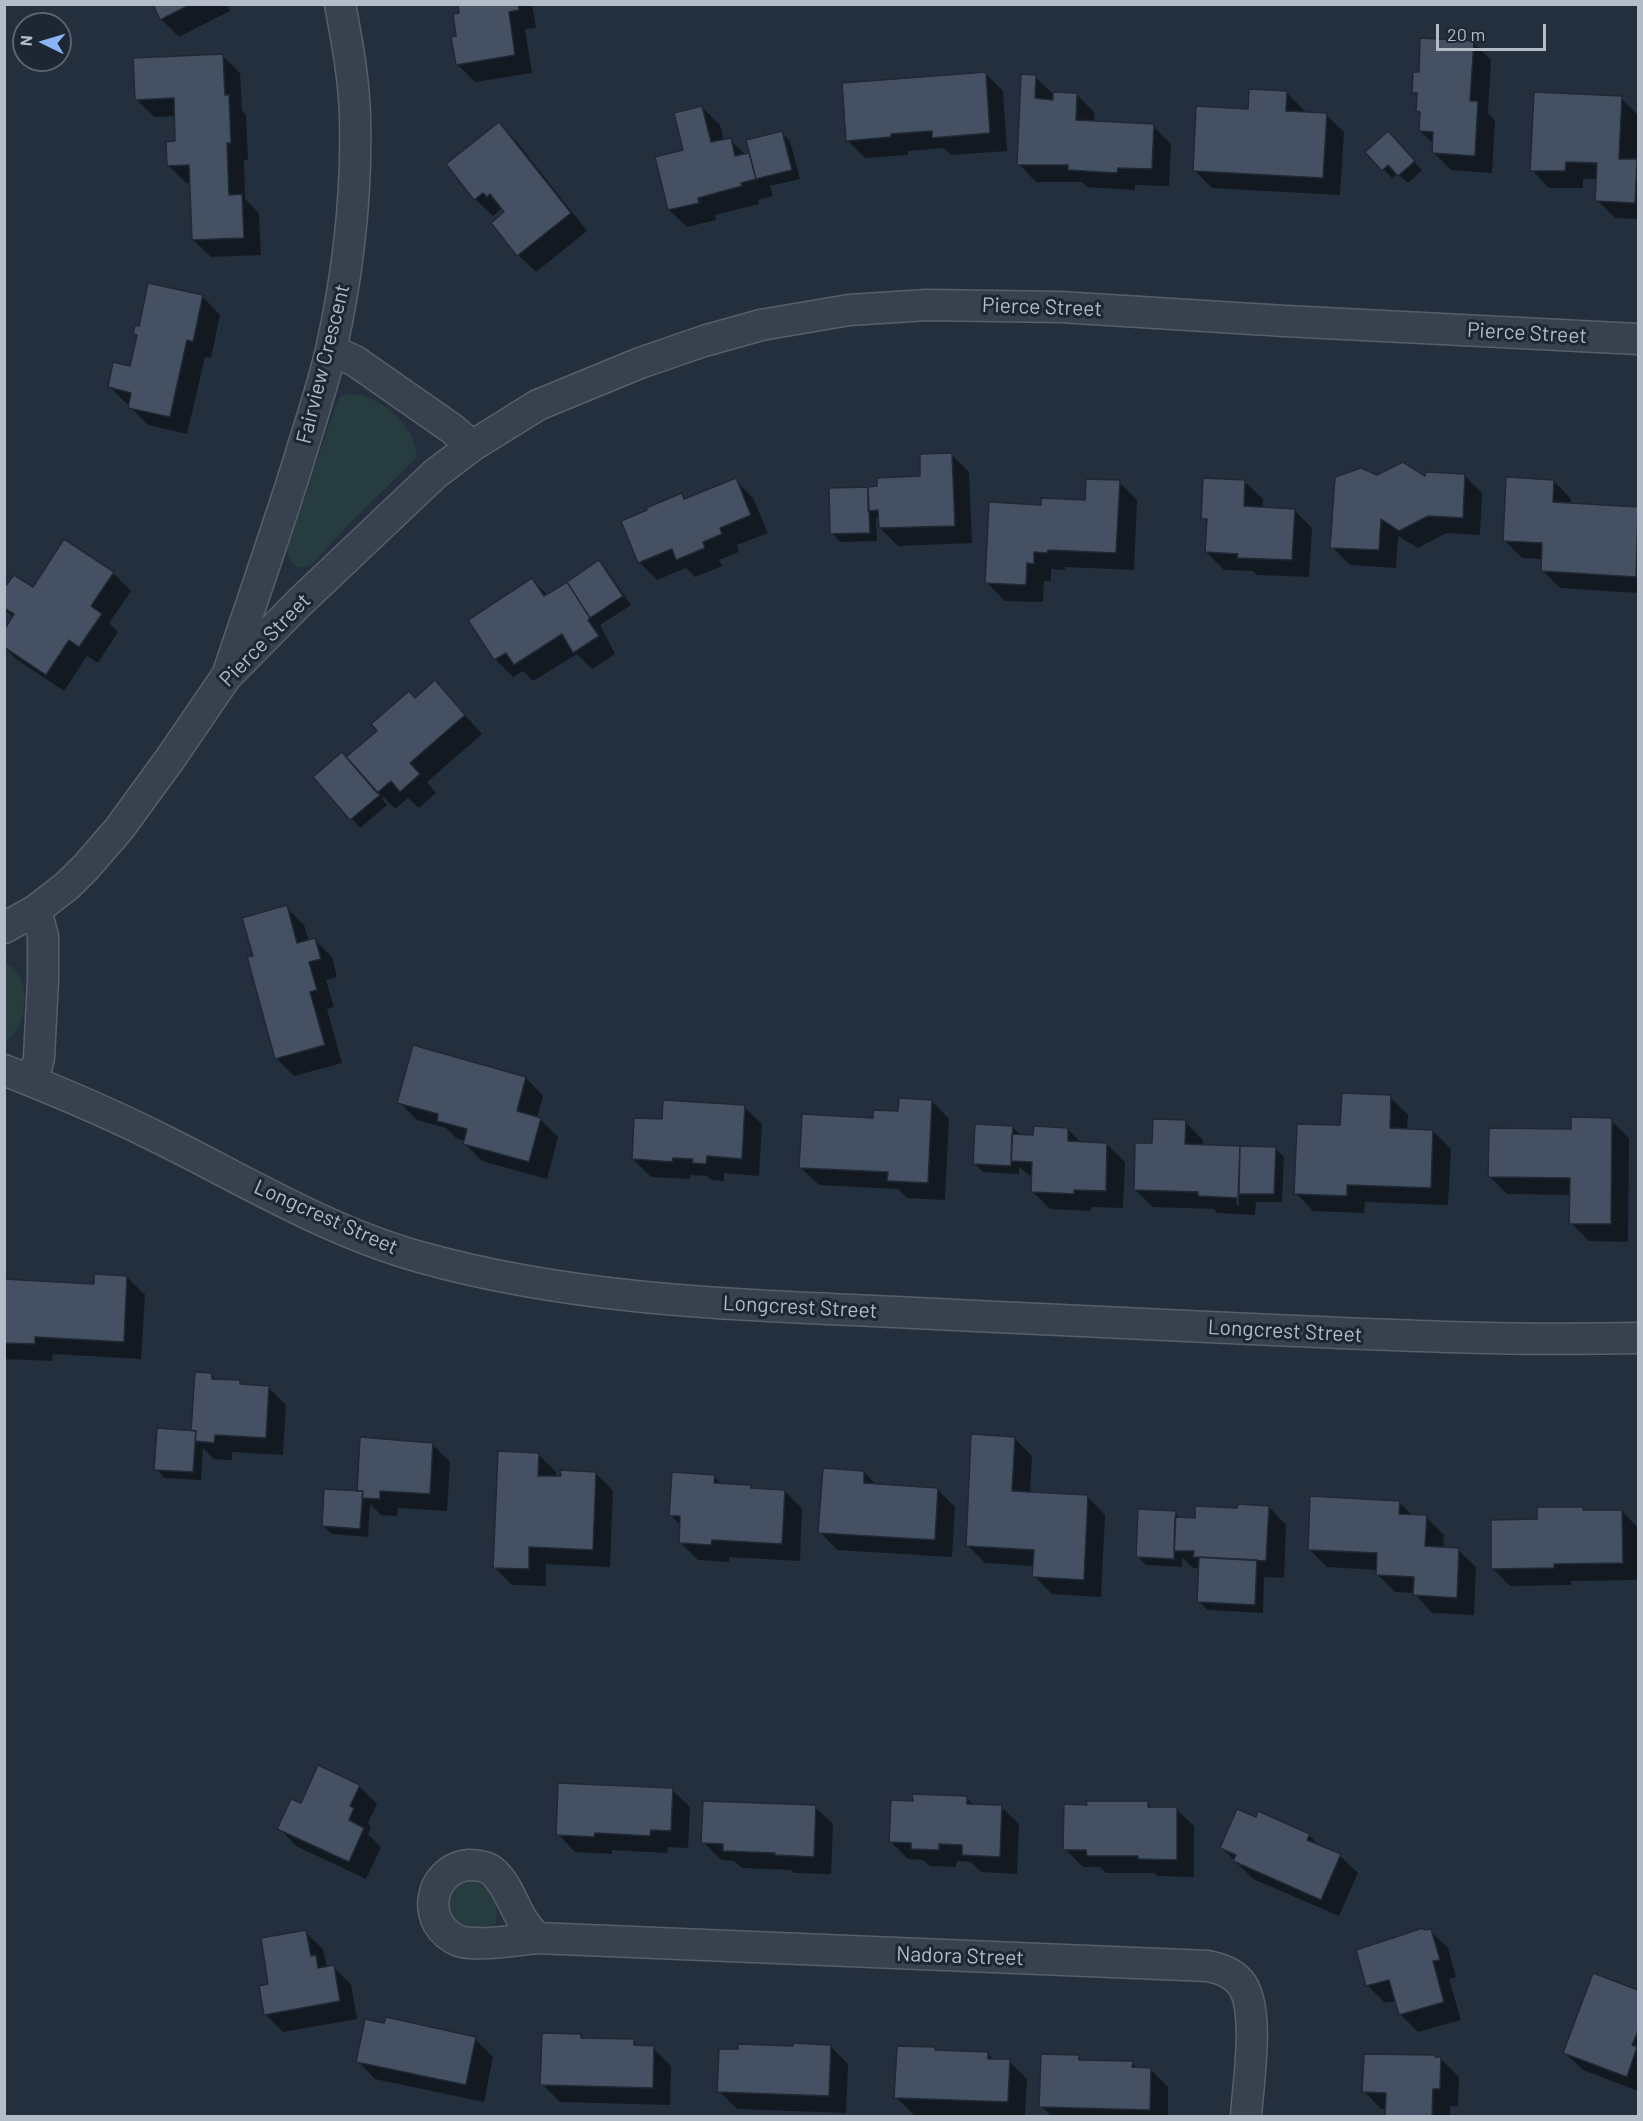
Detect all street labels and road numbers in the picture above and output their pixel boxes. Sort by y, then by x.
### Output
street label: Fairview Crescent [291,282,355,446]
street label: Pierce Street [982,292,1102,322]
street label: Pierce Street [1466,317,1588,349]
street label: Pierce Street [214,588,316,692]
street label: Longcrest Street [250,1174,402,1260]
street label: Longcrest Street [722,1290,878,1324]
street label: Longcrest Street [1207,1314,1363,1348]
street label: Nadora Street [896,1941,1024,1971]

